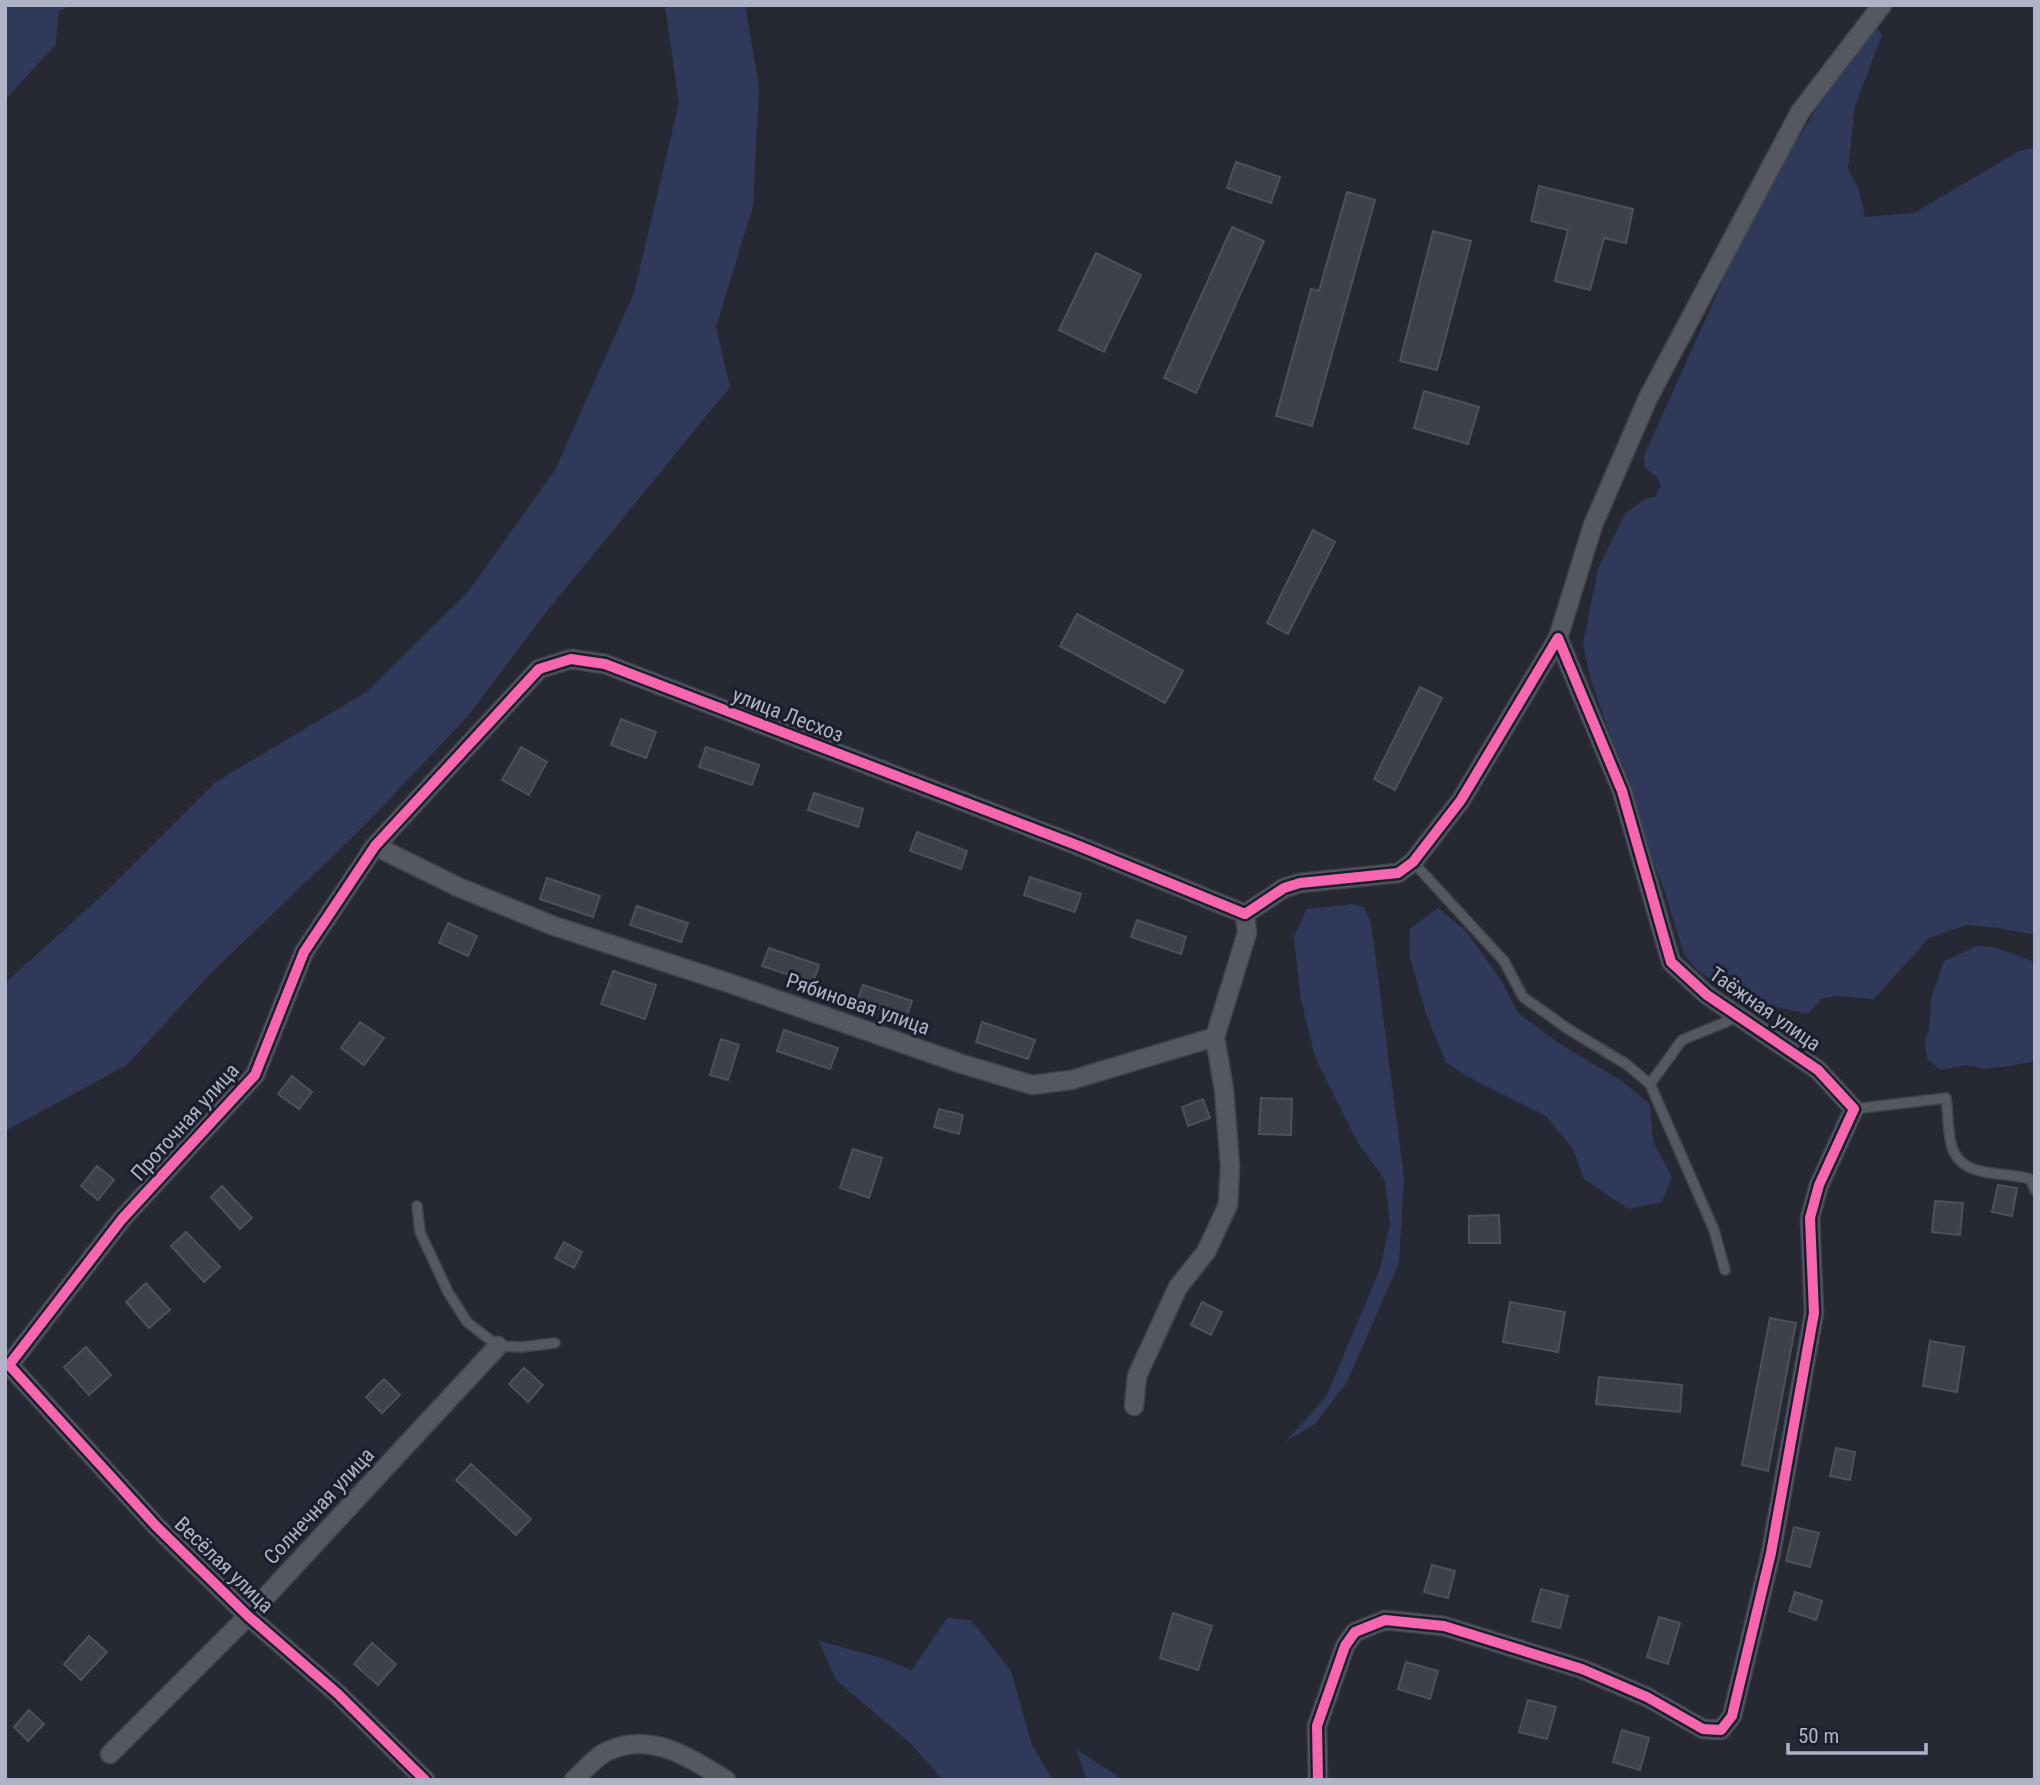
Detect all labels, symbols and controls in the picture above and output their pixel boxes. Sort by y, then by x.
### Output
street label: улица Лесхоз [729,683,847,747]
street label: Таёжная улица [1705,962,1825,1056]
street label: Рябиновая улица [783,968,933,1040]
street label: Проточная улица [126,1058,244,1186]
street label: Солнечная улица [259,1443,379,1569]
street label: Весёлая улица [170,1512,278,1618]
scale bar [1788,1712,1926,1756]
text: 50 m [1798,1724,1839,1748]

